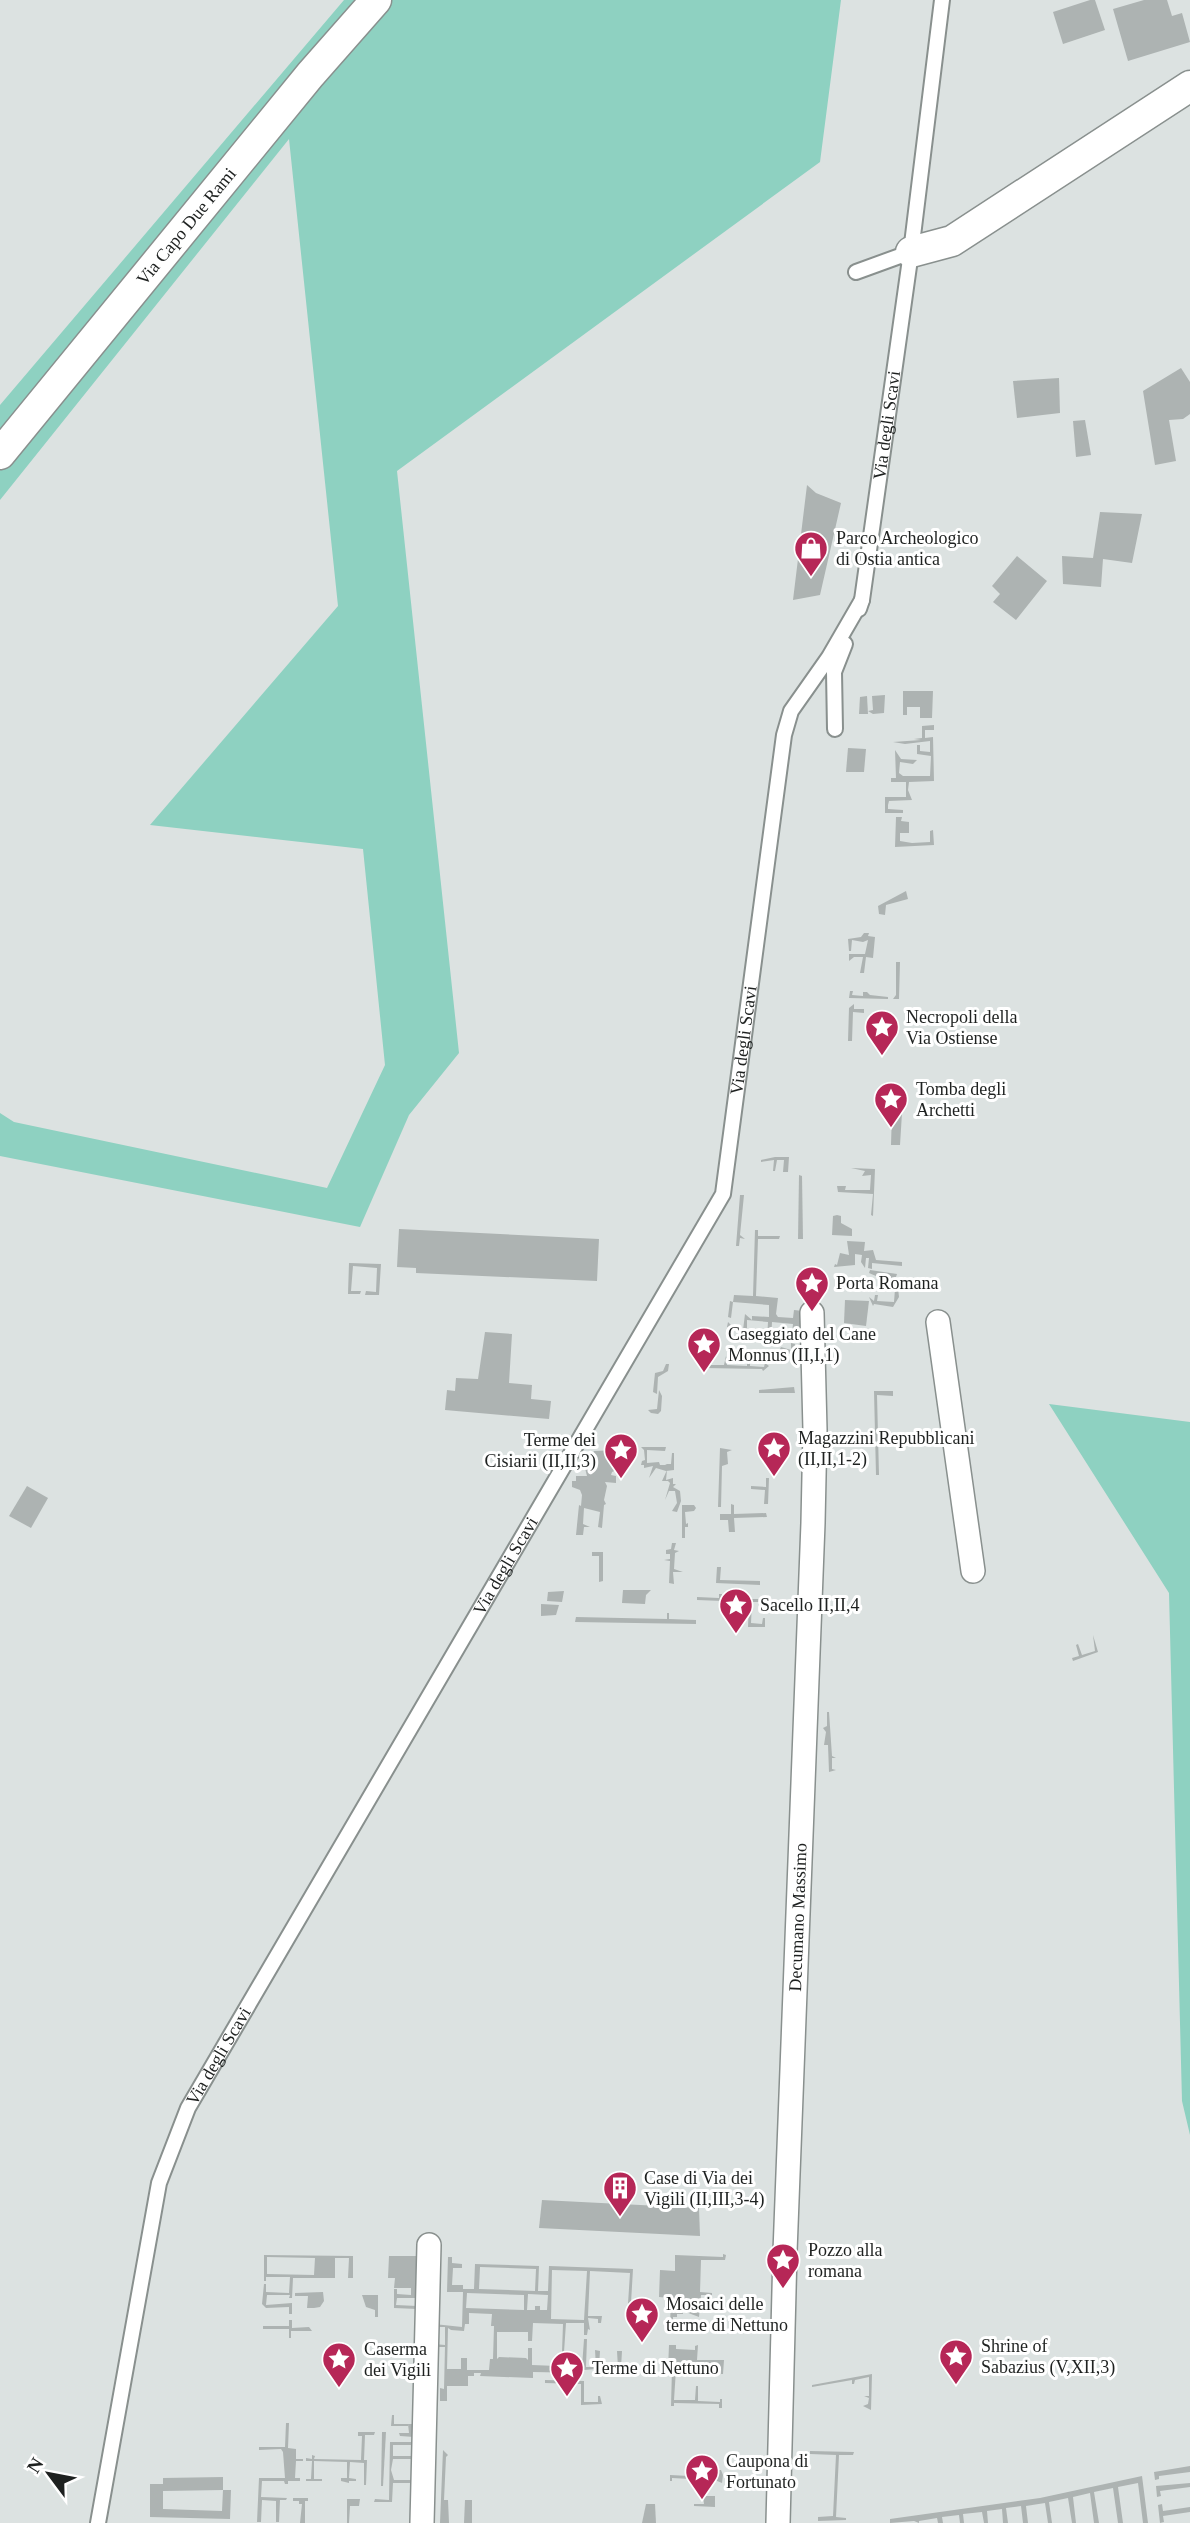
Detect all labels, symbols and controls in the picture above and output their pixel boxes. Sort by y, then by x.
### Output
street label: Via Capo Due Rami [132,164,240,289]
street label: Via degli Scavi [869,369,904,481]
place label: Parco Archeologico di Ostia antica [836,528,978,569]
shop icon: Parco Archeologico di Ostia antica [792,529,830,578]
street label: Via degli Scavi [726,984,761,1096]
place label: Necropoli della Via Ostiense [906,1007,1017,1048]
place icon: Necropoli della Via Ostiense [863,1008,901,1057]
place label: Tomba degli Archetti [916,1079,1006,1120]
place icon: Tomba degli Archetti [872,1080,910,1129]
place icon: Porta Romana [793,1264,831,1313]
place label: Porta Romana [836,1273,938,1293]
place label: Caseggiato del Cane Monnus (II,I,1) [728,1324,876,1366]
place icon: Caseggiato del Cane Monnus (II,I,1) [685,1325,723,1374]
place label: Magazzini Repubblicani (II,II,1-2) [798,1428,974,1470]
place icon: Magazzini Repubblicani (II,II,1-2) [755,1429,793,1478]
place label: Terme dei Cisiarii (II,II,3) [485,1430,596,1472]
place icon: Terme dei Cisiarii (II,II,3) [602,1431,640,1480]
street label: Via degli Scavi [469,1513,542,1618]
place icon: Sacello II,II,4 [717,1586,755,1635]
place label: Sacello II,II,4 [760,1595,859,1615]
street label: Decumano Massimo [785,1843,811,1992]
street label: Via degli Scavi [182,2004,255,2109]
place label: Case di Via dei Vigili (II,III,3-4) [644,2168,764,2210]
building icon: Case di Via dei Vigili (II,III,3-4) [601,2169,639,2218]
place label: Pozzo alla romana [808,2240,882,2281]
place icon: Pozzo alla romana [764,2241,802,2290]
place label: Mosaici delle terme di Nettuno [666,2294,788,2335]
place icon: Mosaici delle terme di Nettuno [623,2295,661,2344]
place label: Shrine of Sabazius (V,XII,3) [981,2336,1115,2378]
place icon: Shrine of Sabazius (V,XII,3) [937,2337,975,2386]
place label: Caserma dei Vigili [364,2339,431,2380]
place icon: Caserma dei Vigili [320,2340,358,2389]
place icon: Terme di Nettuno [548,2349,586,2398]
place label: Terme di Nettuno [592,2358,719,2378]
north arrow [14,2439,84,2509]
place label: Caupona di Fortunato [726,2451,809,2492]
place icon: Caupona di Fortunato [683,2452,721,2501]
text: N [22,2454,48,2477]

